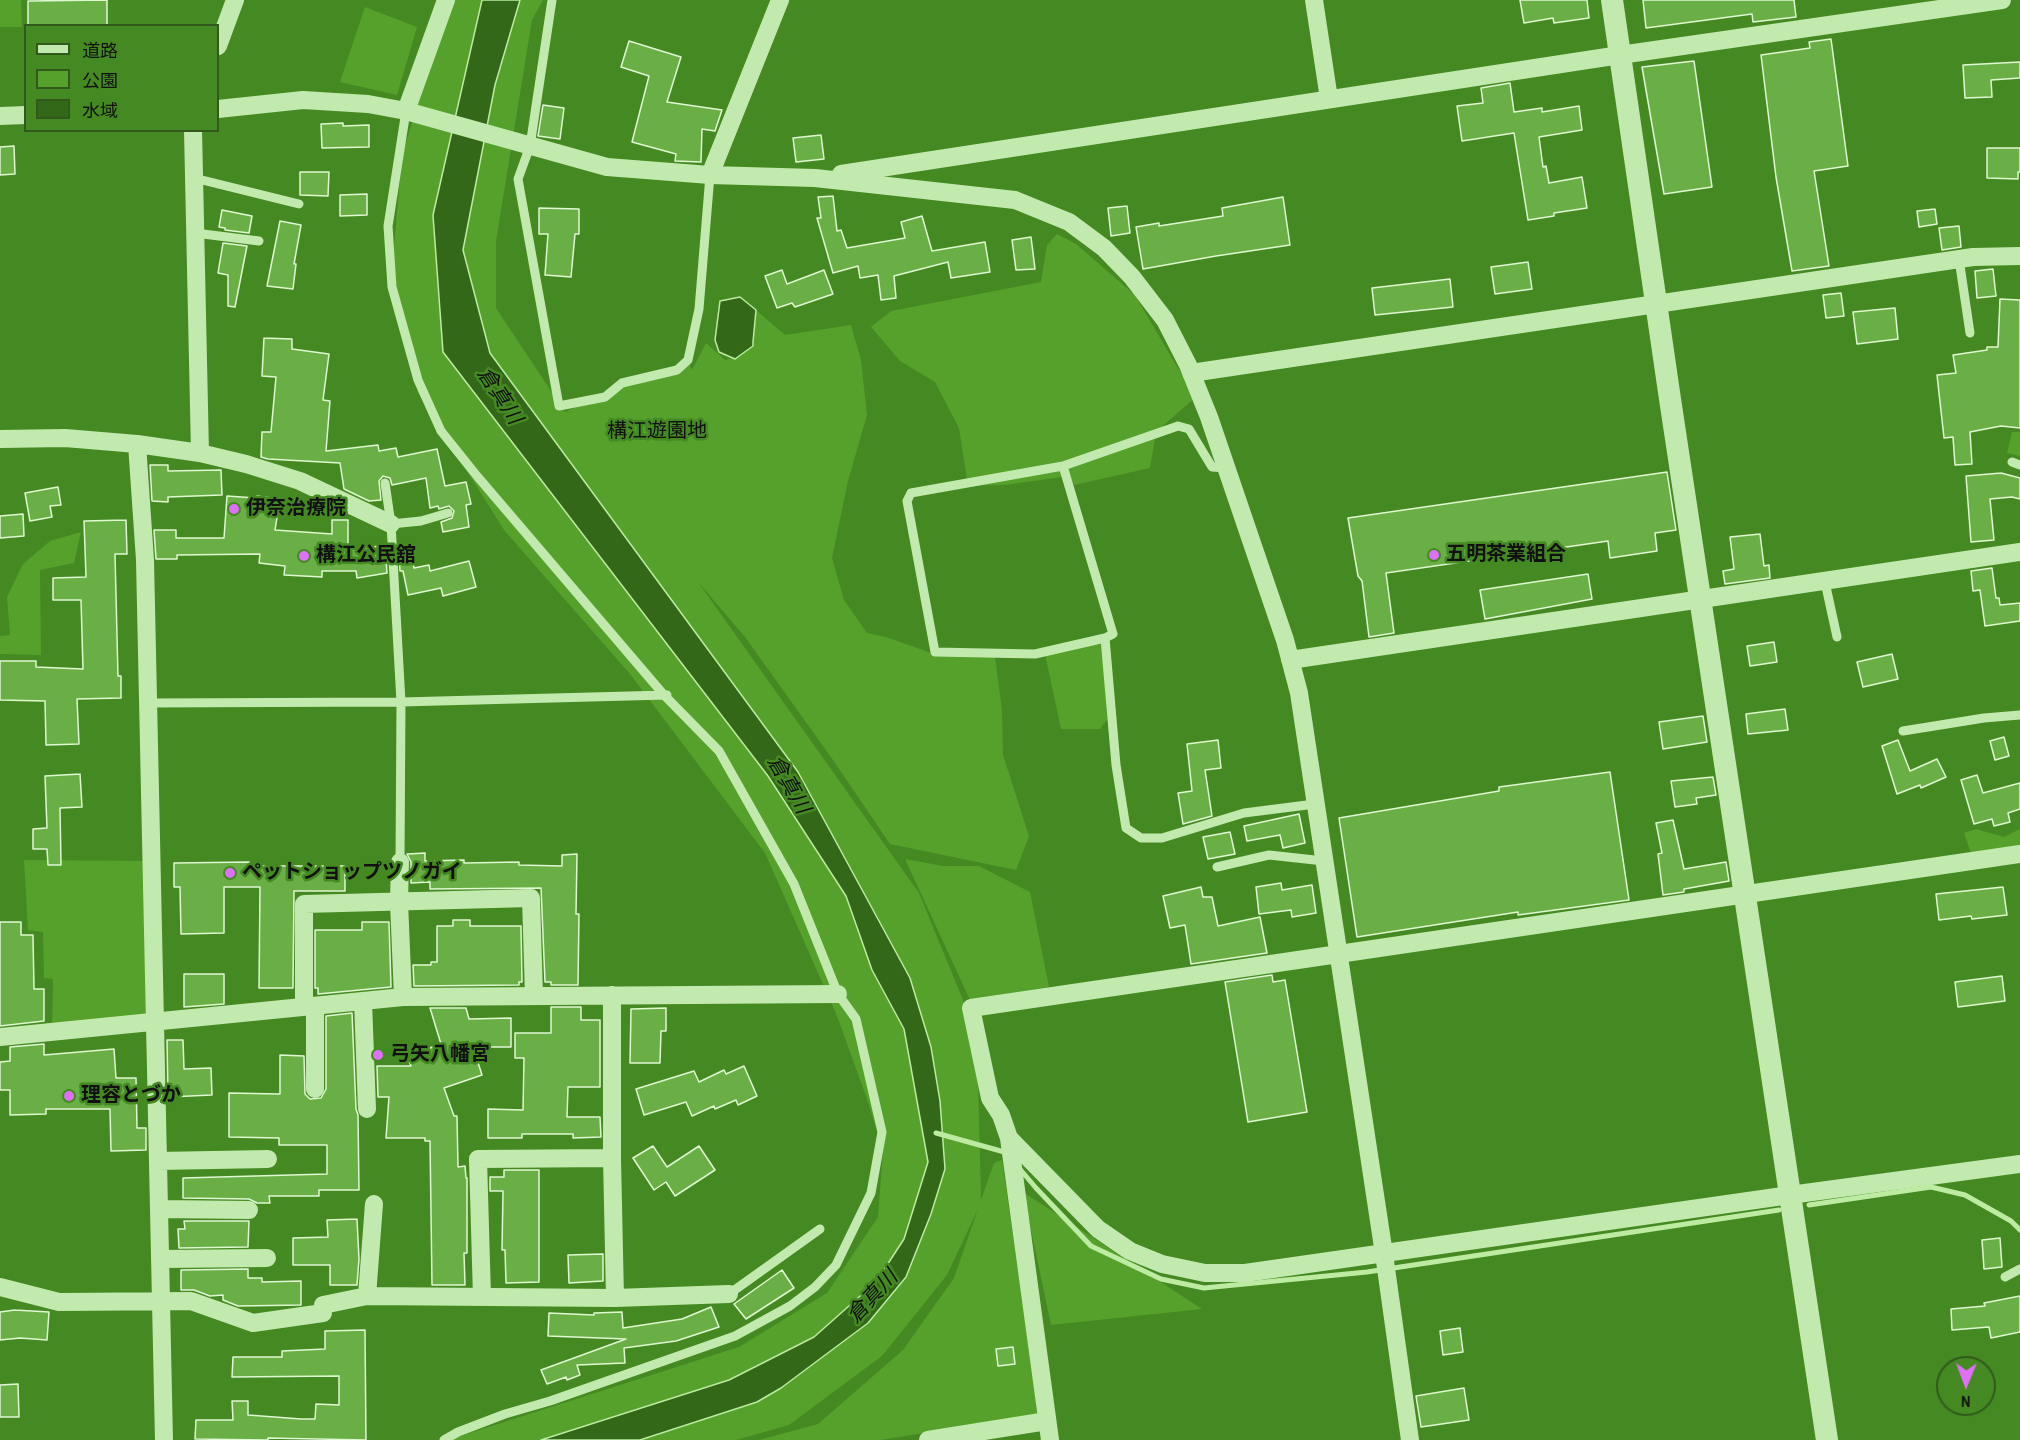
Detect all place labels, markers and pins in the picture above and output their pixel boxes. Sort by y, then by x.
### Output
place label: 伊奈治療院 [246,497,346,521]
marker: 伊奈治療院 [227,502,241,516]
place label: 五明茶業組合 [1446,543,1566,567]
place label: 構江公民舘 [316,544,416,568]
marker: 五明茶業組合 [1427,548,1441,562]
marker: 構江公民舘 [297,549,311,563]
place label: ペットショップツノガイ [242,861,462,885]
marker: ペットショップツノガイ [223,866,237,880]
place label: 弓矢八幡宮 [390,1043,490,1067]
marker: 弓矢八幡宮 [371,1048,385,1062]
place label: 理容とづか [81,1084,181,1108]
marker: 理容とづか [62,1089,76,1103]

